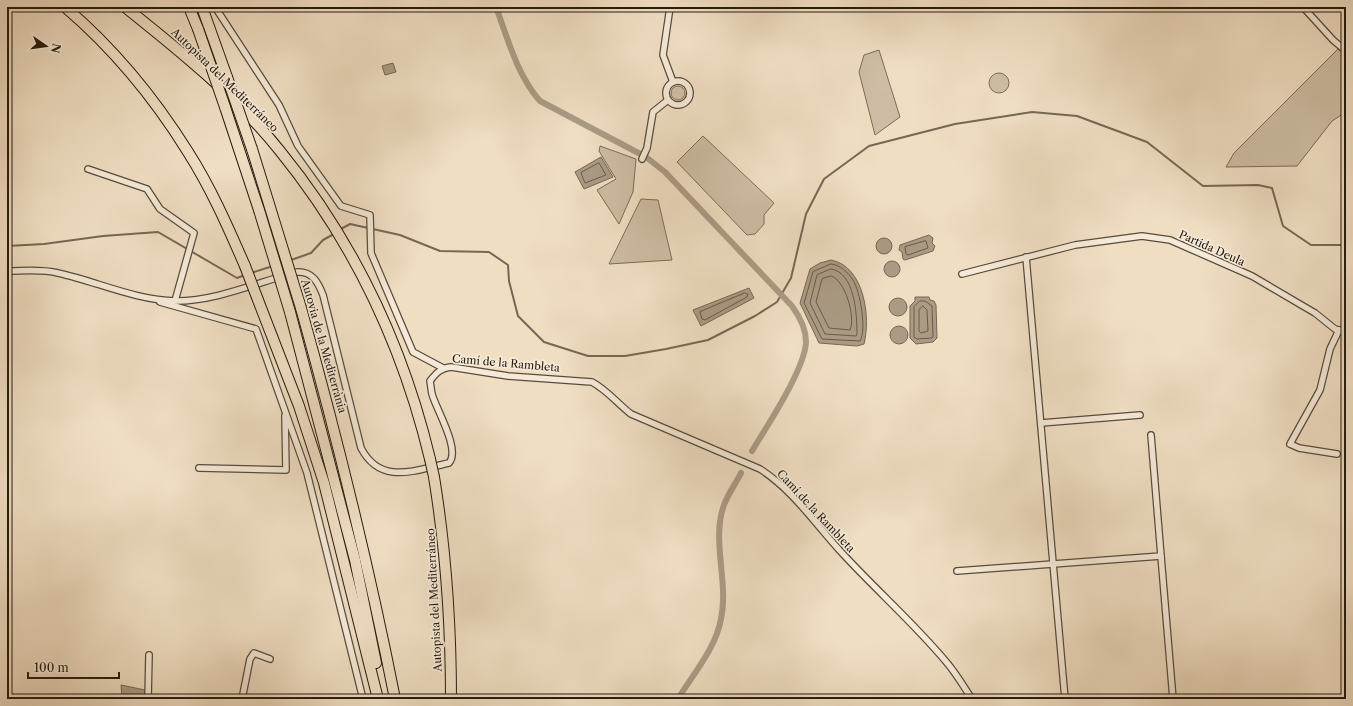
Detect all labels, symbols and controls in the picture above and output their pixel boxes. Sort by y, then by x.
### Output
street label: Autopista del Mediterráneo [168,24,282,135]
north arrow [26,26,66,66]
text: N [48,42,64,55]
street label: Partida Deula [1177,227,1247,269]
street label: Autovia de la Mediterrània [298,276,350,415]
street label: Camí de la Rambleta [451,351,561,375]
street label: Camí de la Rambleta [774,467,858,556]
street label: Autopista del Mediterráneo [423,528,445,673]
scale bar [28,654,119,680]
text: 100 m [34,660,69,675]

